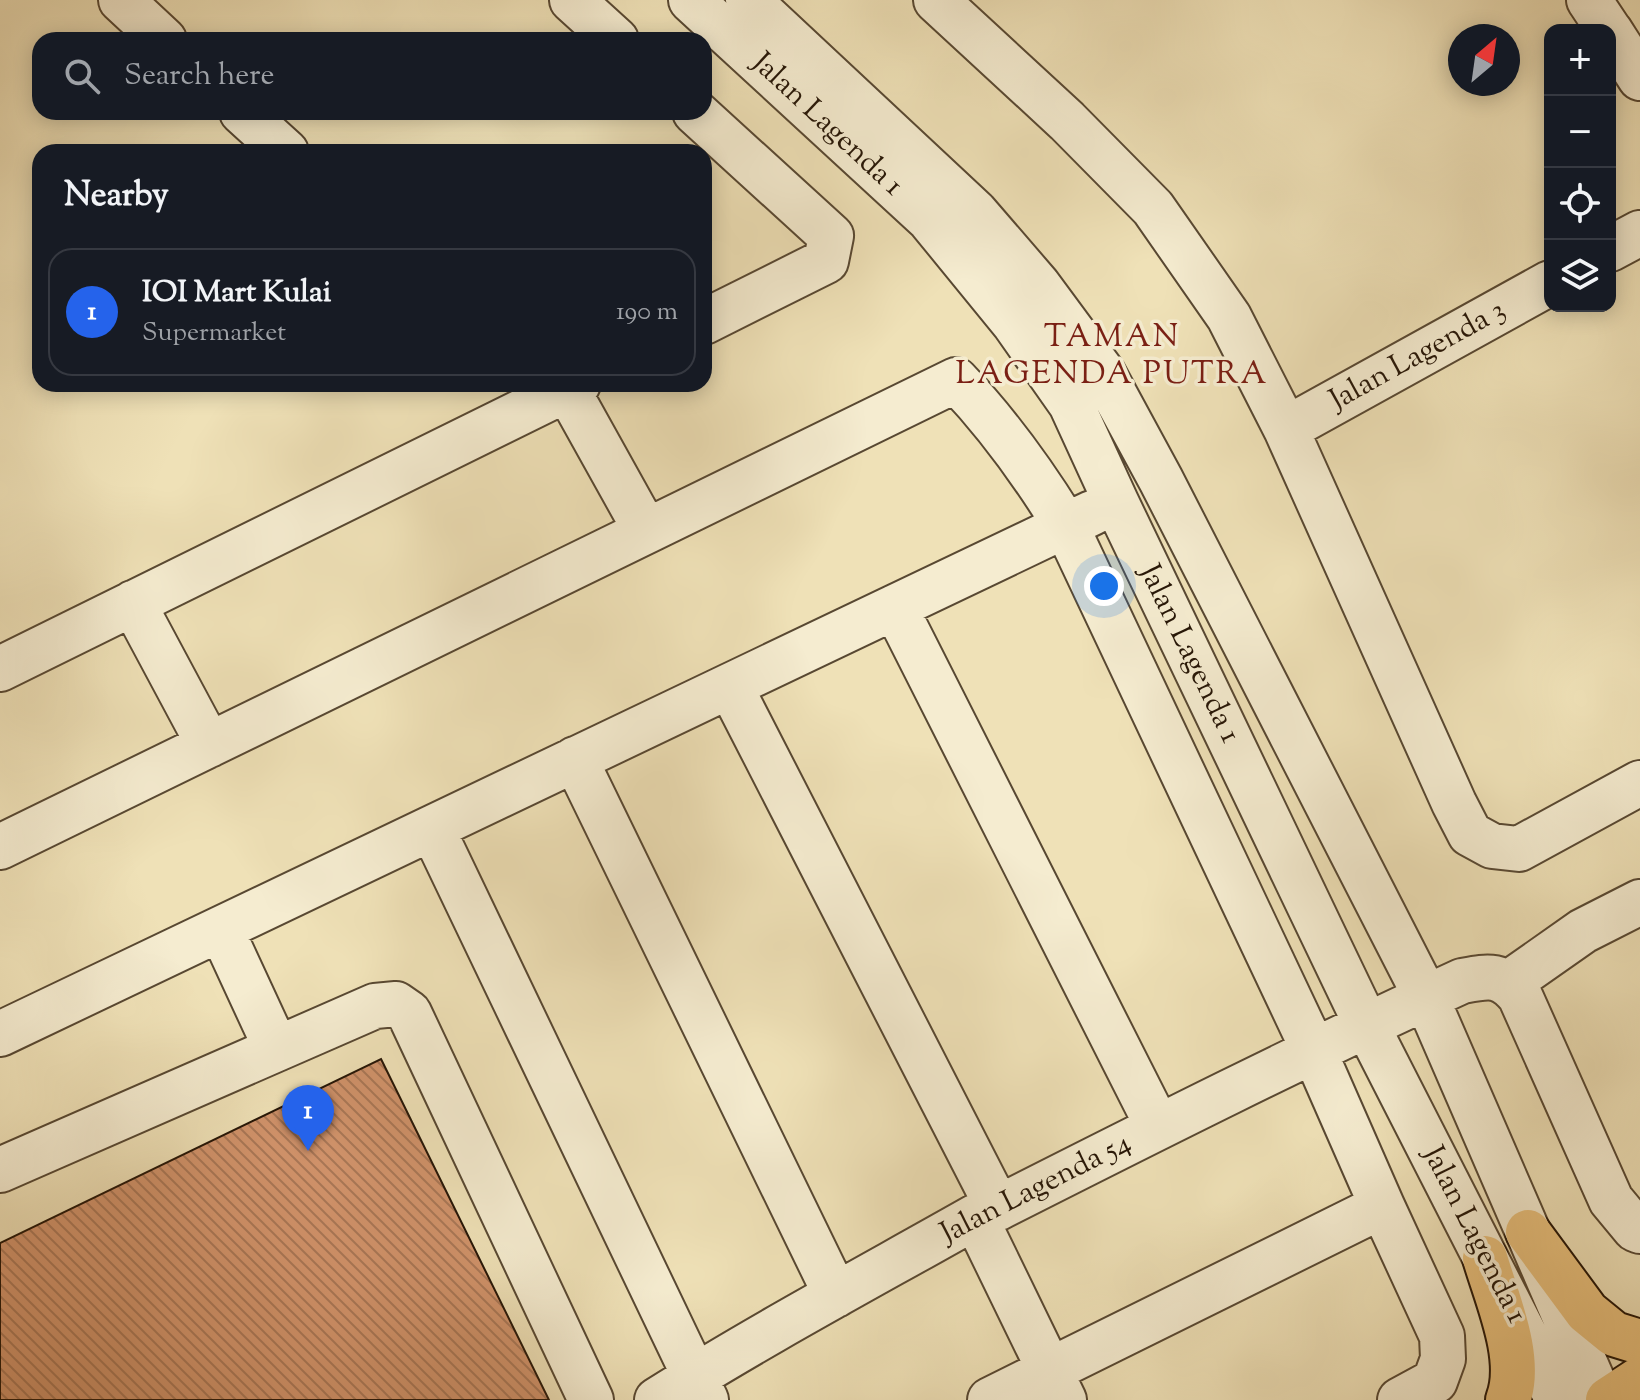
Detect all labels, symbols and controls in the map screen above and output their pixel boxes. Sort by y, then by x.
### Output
north arrow [1448,24,1520,96]
map controls [1544,24,1616,312]
button: + [1544,24,1616,96]
search box [32,32,712,120]
street label: Jalan Lagenda 1 [740,42,912,207]
icon: search [60,54,104,98]
text: Search here [124,55,274,98]
button: − [1544,96,1616,168]
button: locate [1544,168,1616,240]
text: Nearby [64,172,169,221]
button: layers [1544,240,1616,312]
text: IOI Mart Kulai [142,272,331,315]
street label: Jalan Lagenda 3 [1320,290,1514,423]
text: 1 [88,294,96,331]
text: 190 m [616,294,678,331]
text: Supermarket [142,315,286,352]
district label: TAMAN LAGENDA PUTRA [956,315,1268,398]
street label: Jalan Lagenda 1 [1126,556,1251,750]
your location [1084,566,1124,606]
pin: 1 [282,1085,334,1151]
street label: Jalan Lagenda 54 [931,1122,1139,1256]
street label: Jalan Lagenda 1 [1410,1137,1537,1331]

